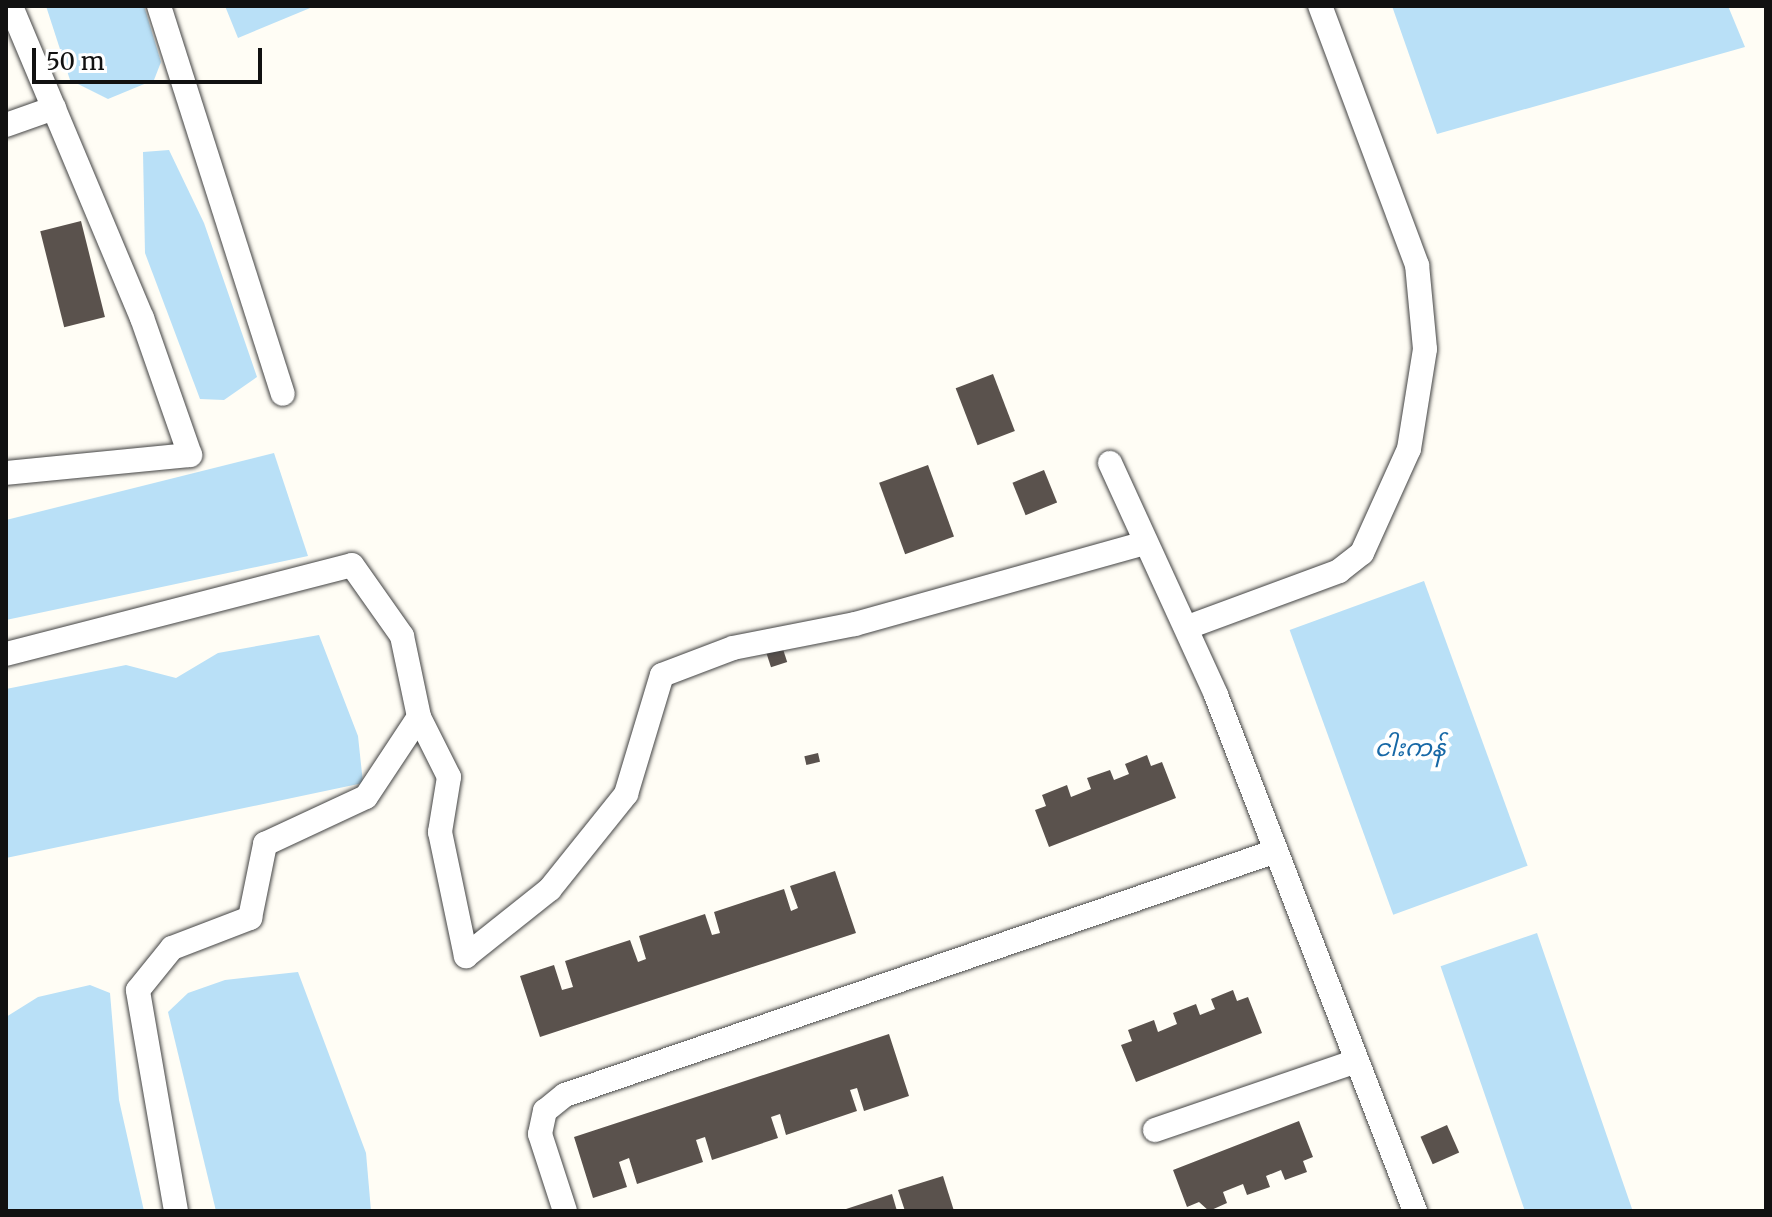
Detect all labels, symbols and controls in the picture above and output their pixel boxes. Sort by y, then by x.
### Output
scale bar [36,32,266,82]
text: 50 m [46,46,105,77]
water label: ငါးကန် [1375,734,1445,762]

